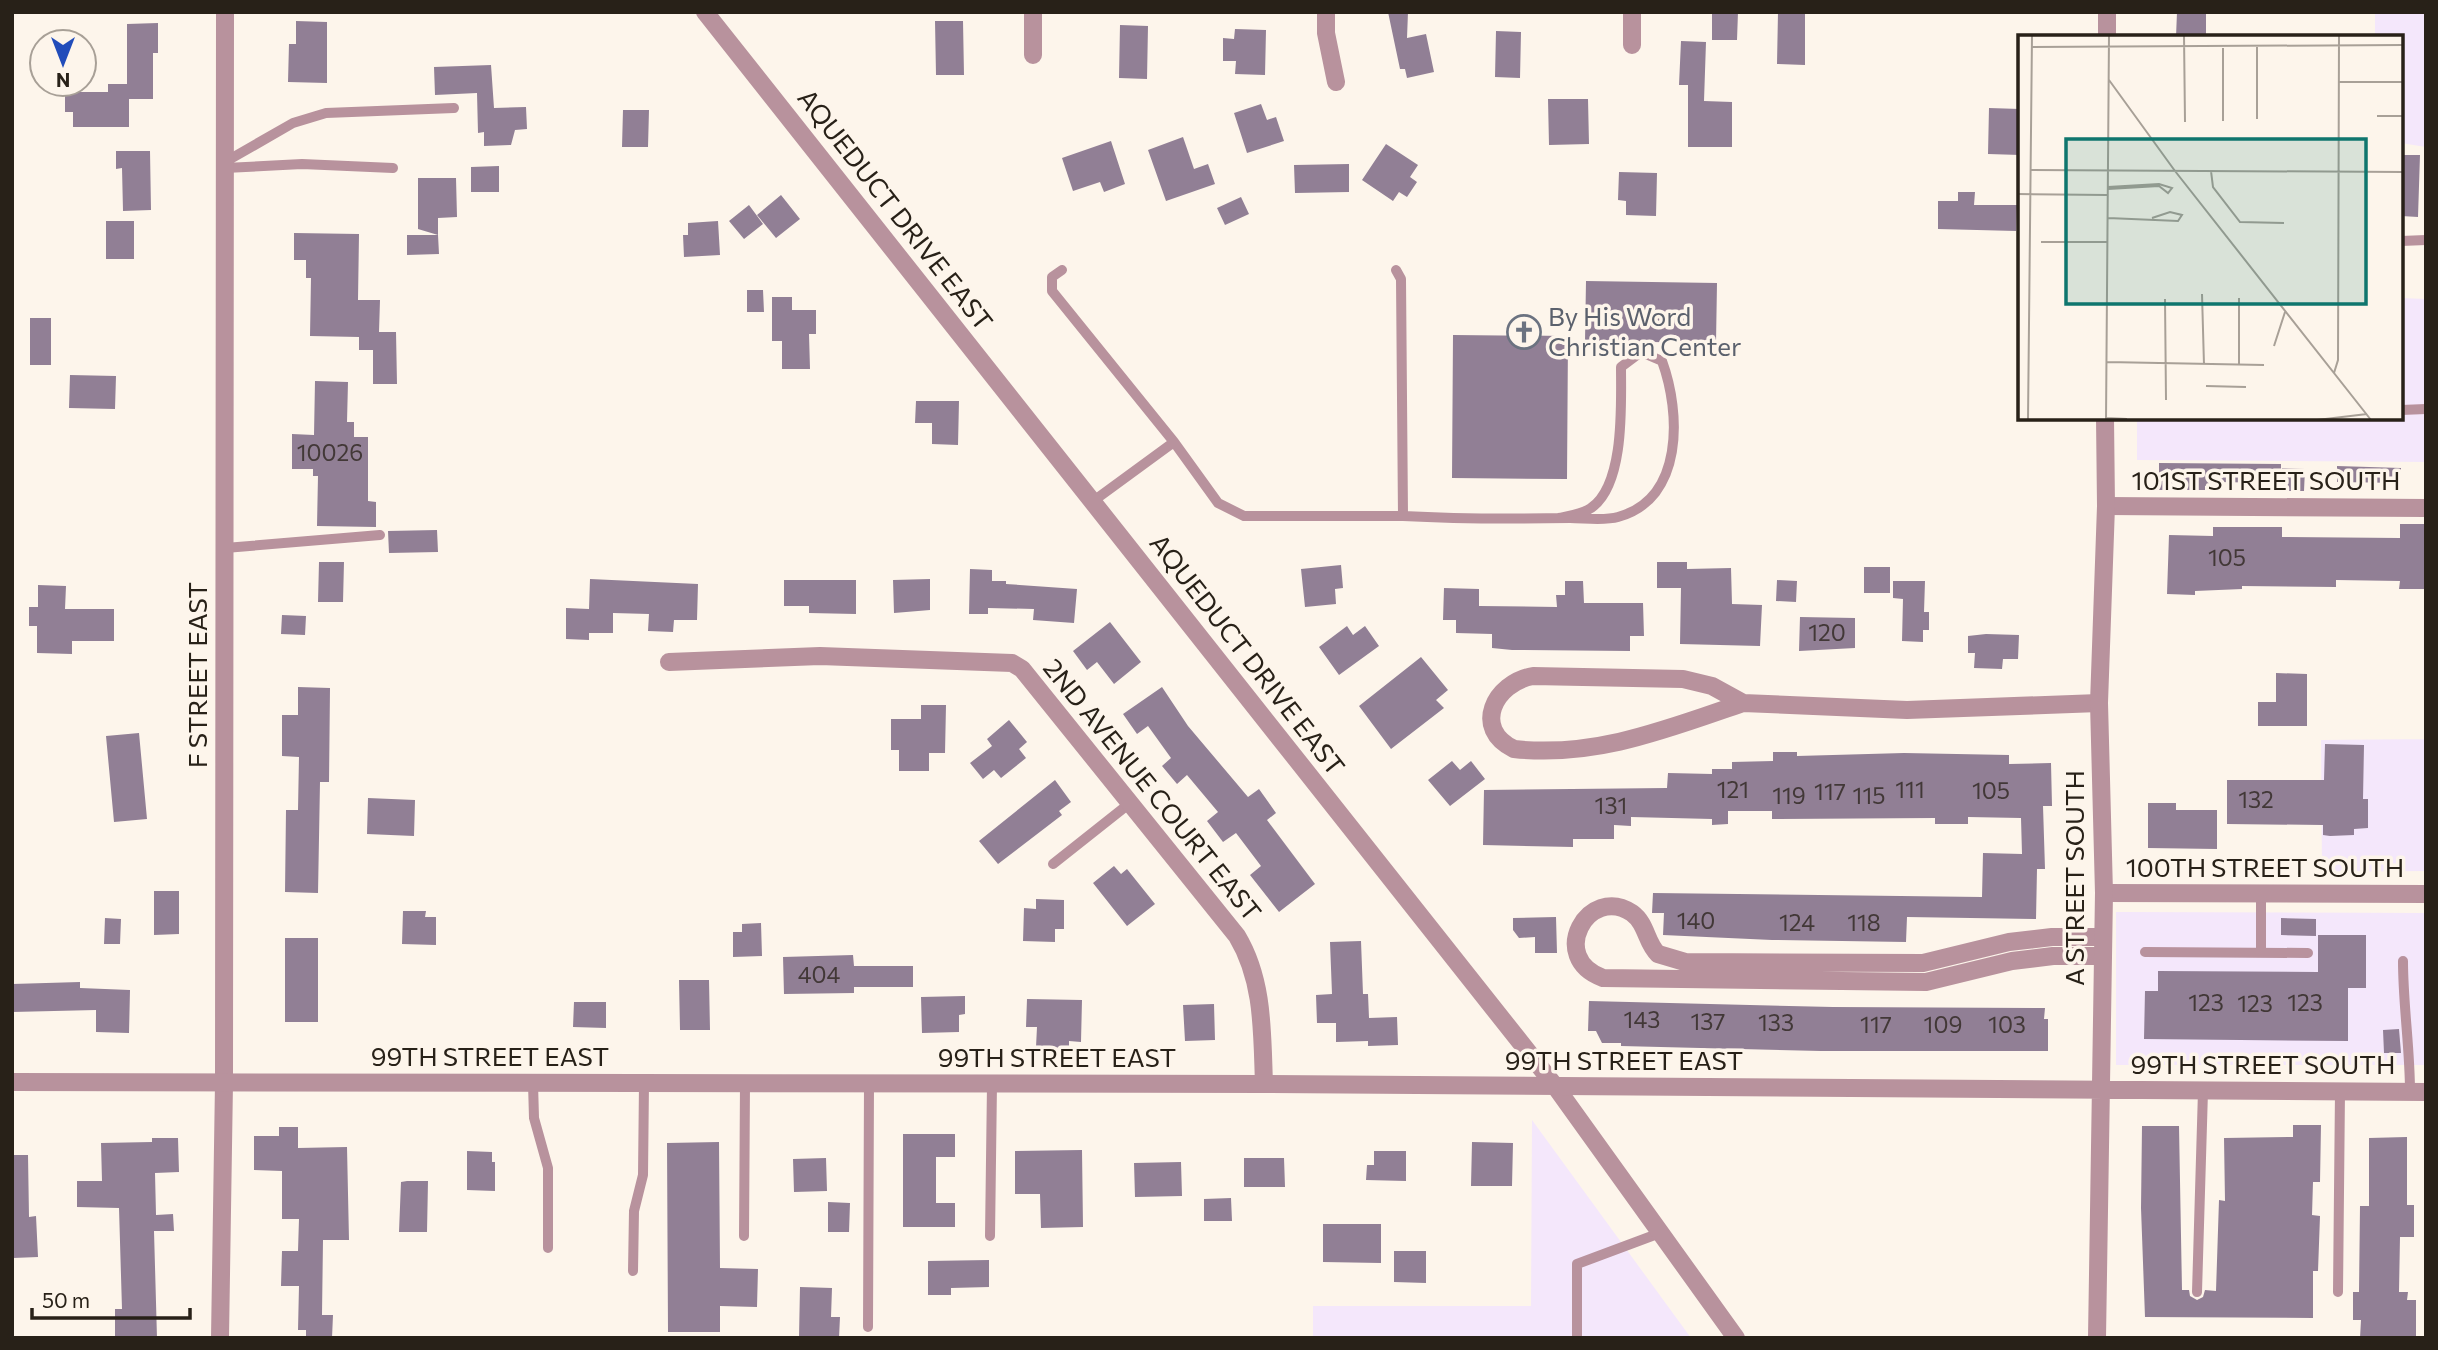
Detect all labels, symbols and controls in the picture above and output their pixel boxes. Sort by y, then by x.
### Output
north arrow [28,28,98,98]
inset map [2018,35,2403,420]
text: N [56,69,70,92]
street label: AQUEDUCT DRIVE EAST [792,82,1000,336]
place label: By His Word Christian Center [1548,300,1741,361]
church icon: By His Word Christian Center [1505,313,1543,351]
house number: 10026 [297,438,363,466]
street label: 101ST STREET SOUTH [2132,464,2400,495]
street label: AQUEDUCT DRIVE EAST [1144,527,1352,781]
house number: 105 [2208,543,2246,571]
street label: F STREET EAST [181,582,212,768]
house number: 120 [1808,618,1846,646]
street label: 2ND AVENUE COURT EAST [1038,652,1268,926]
street label: A STREET SOUTH [2058,770,2089,986]
house number: 121 [1717,775,1749,803]
house number: 111 [1895,775,1925,803]
house number: 105 [1972,776,2010,804]
house number: 117 [1814,777,1846,805]
house number: 119 [1772,781,1806,809]
house number: 115 [1853,781,1885,809]
house number: 132 [2238,785,2274,813]
house number: 131 [1595,791,1627,819]
street label: 100TH STREET SOUTH [2126,851,2404,882]
house number: 140 [1677,906,1715,934]
house number: 124 [1779,908,1815,936]
house number: 118 [1847,908,1881,936]
house number: 404 [798,960,841,988]
house number: 123 [2188,988,2224,1016]
house number: 123 [2287,988,2323,1016]
house number: 123 [2237,989,2273,1017]
house number: 143 [1624,1005,1660,1033]
house number: 137 [1690,1007,1726,1035]
house number: 133 [1758,1008,1794,1036]
house number: 117 [1860,1010,1892,1038]
house number: 109 [1924,1010,1962,1038]
house number: 103 [1988,1010,2026,1038]
street label: 99TH STREET EAST [371,1040,609,1071]
street label: 99TH STREET EAST [938,1041,1176,1072]
street label: 99TH STREET EAST [1505,1044,1743,1075]
street label: 99TH STREET SOUTH [2130,1048,2396,1079]
scale bar [32,1276,189,1320]
text: 50 m [42,1287,90,1312]

